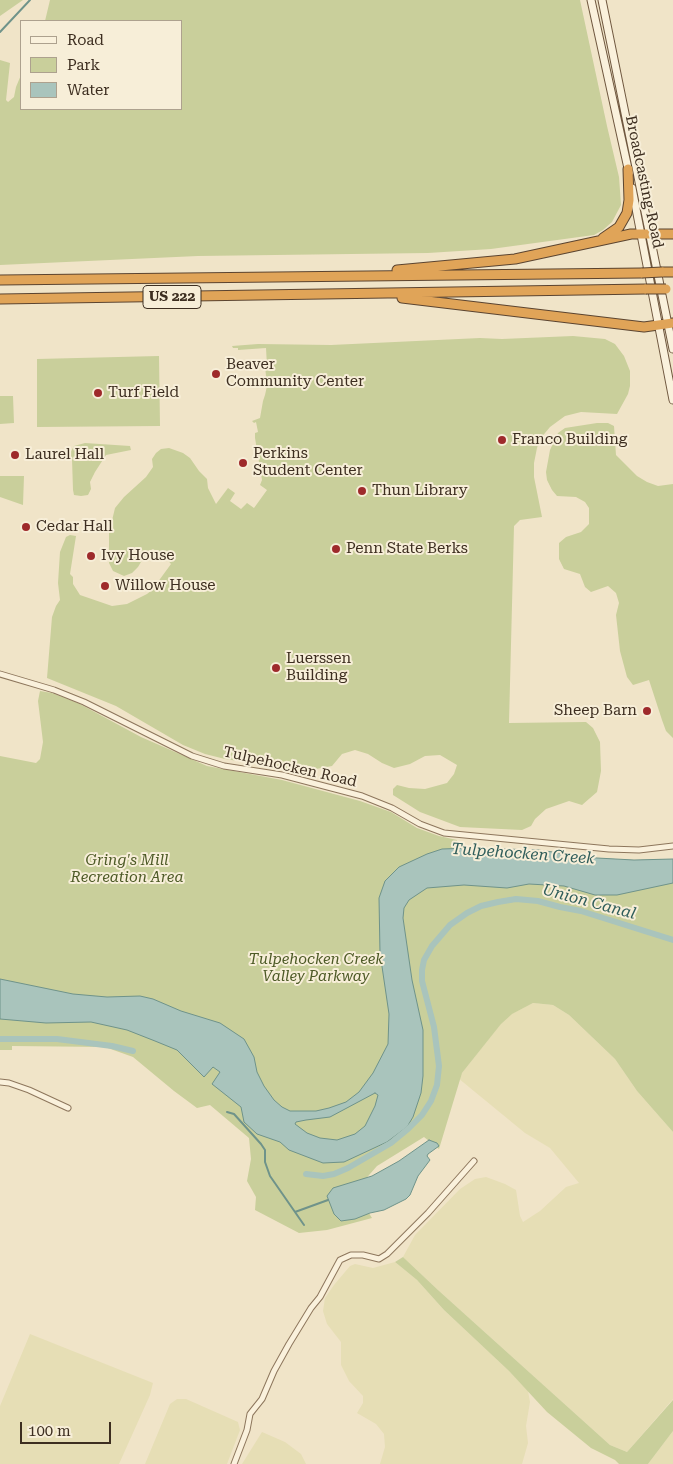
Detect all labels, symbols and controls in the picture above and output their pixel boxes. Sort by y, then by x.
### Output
legend [20,20,182,110]
text: Road [67,31,104,49]
text: Park [67,56,100,74]
text: Water [67,81,109,99]
street label: Broadcasting Road [621,114,667,250]
road number: US 222 [143,286,201,308]
place label: Beaver Community Center [226,356,364,391]
marker: Beaver Community Center [210,368,222,380]
place label: Turf Field [108,384,179,402]
marker: Turf Field [92,387,104,399]
place label: Franco Building [512,431,627,449]
marker: Franco Building [496,434,508,446]
place label: Perkins Student Center [253,445,363,480]
place label: Laurel Hall [25,446,104,464]
marker: Laurel Hall [9,449,21,461]
marker: Perkins Student Center [237,457,249,469]
place label: Thun Library [372,482,468,500]
marker: Thun Library [356,485,368,497]
place label: Cedar Hall [36,518,113,536]
marker: Cedar Hall [20,521,32,533]
place label: Penn State Berks [346,540,468,558]
marker: Penn State Berks [330,543,342,555]
place label: Ivy House [101,547,174,565]
marker: Ivy House [85,550,97,562]
place label: Willow House [115,577,216,595]
marker: Willow House [99,580,111,592]
place label: Luerssen Building [286,650,351,685]
marker: Luerssen Building [270,662,282,674]
place label: Sheep Barn [554,702,637,720]
marker: Sheep Barn [641,705,653,717]
street label: Tulpehocken Road [221,743,359,791]
water label: Tulpehocken Creek [451,839,595,869]
park label: Gring's Mill Recreation Area [71,852,183,887]
water label: Union Canal [540,880,638,924]
park label: Tulpehocken Creek Valley Parkway [249,951,383,986]
scale bar [22,1412,114,1444]
text: 100 m [28,1422,71,1440]

